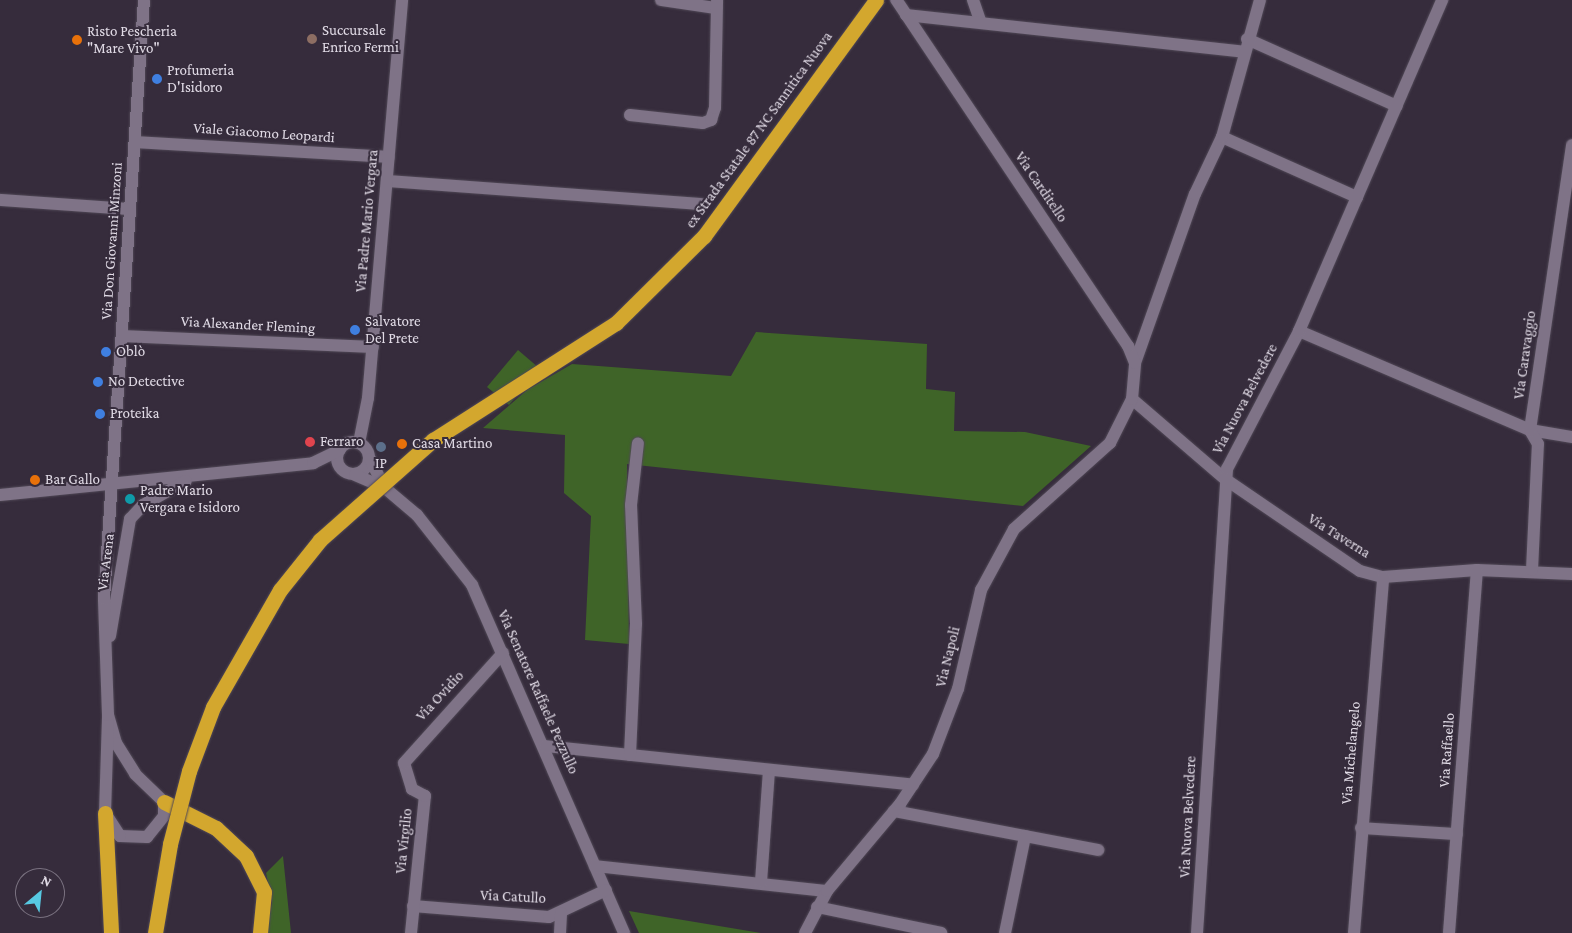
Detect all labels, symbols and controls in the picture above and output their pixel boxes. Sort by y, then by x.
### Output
place label: Succursale Enrico Fermi [322,21,399,56]
place label: Risto Pescheria "Mare Vivo" [87,22,177,57]
street label: ex Strada Statale 87 NC Sannitica Nuova [682,28,836,232]
marker: Succursale Enrico Fermi [306,33,318,45]
marker: Risto Pescheria "Mare Vivo" [71,34,83,46]
place label: Profumeria D'Isidoro [167,61,234,96]
marker: Profumeria D'Isidoro [151,73,163,85]
street label: Viale Giacomo Leopardi [193,119,335,147]
street label: Via Carditello [1011,148,1071,226]
street label: Via Padre Mario Vergara [352,149,382,293]
street label: Via Don Giovanni Minzoni [98,162,126,320]
street label: Via Caravaggio [1510,310,1540,400]
street label: Via Alexander Fleming [180,312,316,338]
place label: Salvatore Del Prete [365,312,421,347]
marker: Salvatore Del Prete [349,324,361,336]
street label: Via Nuova Belvedere [1208,341,1282,457]
place label: Oblò [116,343,145,361]
marker: Oblò [100,346,112,358]
place label: No Detective [108,373,185,391]
marker: No Detective [92,376,104,388]
place label: Proteika [110,405,159,423]
marker: Proteika [94,408,106,420]
place label: Ferraro [320,433,363,451]
place label: Casa Martino [412,435,492,453]
marker: Ferraro [304,436,316,448]
marker: Casa Martino [396,438,408,450]
marker: IP [375,441,387,453]
place label: IP [375,455,387,473]
place label: Bar Gallo [45,471,100,489]
marker: Bar Gallo [29,474,41,486]
place label: Padre Mario Vergara e Isidoro [140,481,240,516]
marker: Padre Mario Vergara e Isidoro [124,493,136,505]
street label: Via Taverna [1304,510,1374,562]
street label: Via Arena [94,533,118,591]
street label: Via Senatore Raffaele Pezzullo [494,607,582,777]
street label: Via Napoli [932,625,964,689]
street label: Via Ovidio [412,667,468,725]
street label: Via Michelangelo [1338,701,1364,805]
street label: Via Raffaello [1435,712,1459,788]
street label: Via Nuova Belvedere [1176,756,1200,878]
street label: Via Virgilio [392,807,416,875]
north arrow [15,868,65,918]
text: N [39,871,55,890]
street label: Via Catullo [480,886,546,908]

